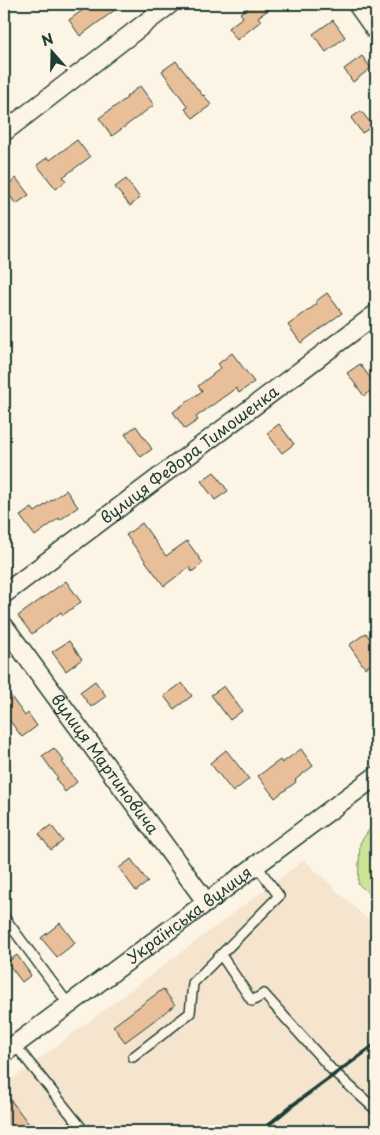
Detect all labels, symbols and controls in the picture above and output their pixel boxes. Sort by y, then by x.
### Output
north arrow [28,28,78,78]
text: N [39,28,56,51]
street label: вулиця Федора Тимошенка [95,379,283,529]
street label: вулиця Мартиновича [46,688,166,839]
street label: Українська вулиця [121,860,256,969]

